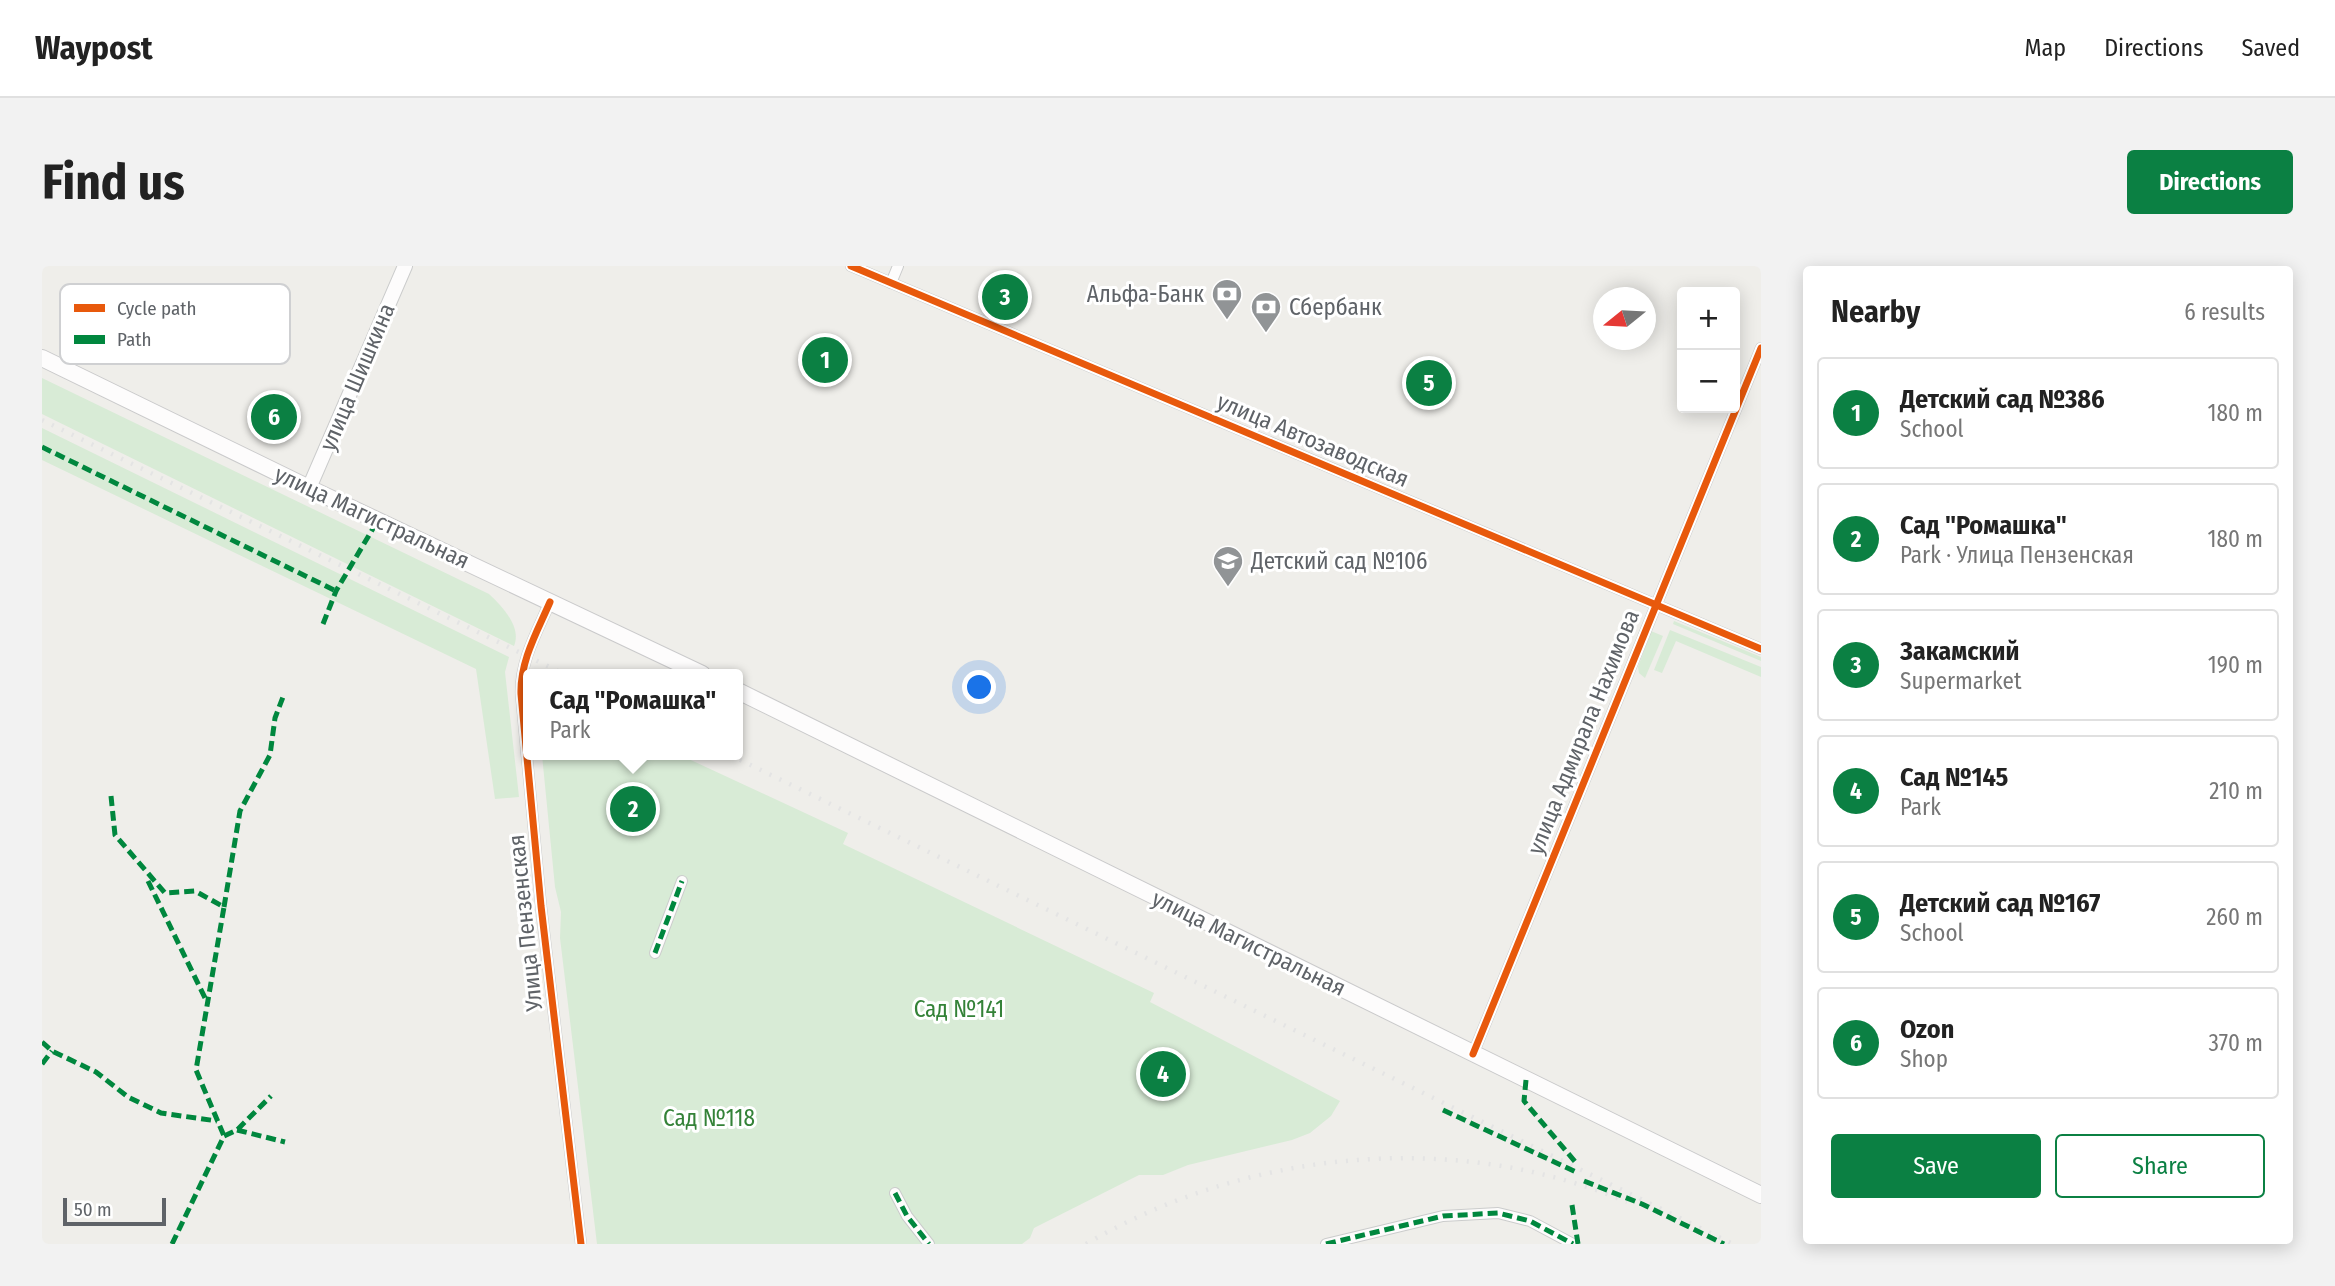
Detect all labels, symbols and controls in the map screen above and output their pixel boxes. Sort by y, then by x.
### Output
text: Waypost [35,28,153,68]
text: Map [2025,34,2066,62]
text: Directions [2104,34,2203,62]
text: Saved [2241,34,2300,62]
button: Directions [2127,150,2293,214]
text: Find us [42,153,185,212]
pin: 3 [982,271,1028,323]
bank icon: Альфа-Банк [1210,277,1244,321]
place label: Альфа-Банк [1087,280,1204,308]
legend [60,284,290,364]
north arrow [1593,287,1656,350]
map controls [1677,287,1740,413]
button: + [1677,287,1740,350]
bank icon: Сбербанк [1249,290,1283,334]
place label: Сбербанк [1289,293,1382,321]
text: Nearby [1831,294,1920,330]
text: Cycle path [117,297,196,320]
text: 6 results [2184,298,2265,326]
street label: улица Шишкина [313,299,401,455]
text: Path [117,328,152,351]
pin: 1 [802,334,848,386]
button: − [1677,350,1740,413]
pin: 5 [1406,357,1452,409]
text: Детский сад №386 [1900,384,2105,415]
street label: улица Автозаводская [1213,387,1413,493]
pin: 6 [251,391,297,443]
text: 1 [1851,399,1861,427]
text: 180 m [2207,399,2263,427]
text: School [1900,415,1964,443]
street label: улица Магистральная [270,460,474,574]
text: Сад "Ромашка" [1900,510,2067,541]
text: 2 [1851,525,1861,553]
text: 180 m [2207,525,2263,553]
text: Park · Улица Пензенская [1900,541,2134,569]
school or university icon: Детский сад №106 [1211,544,1245,588]
place label: Детский сад №106 [1250,547,1428,575]
street label: улица Адмирала Нахимова [1521,606,1645,858]
text: Закамский [1900,636,2019,667]
text: 3 [1851,651,1861,679]
text: 190 m [2208,651,2263,679]
text: Supermarket [1900,667,2021,695]
popup [523,669,743,760]
your location [962,670,996,704]
text: Сад "Ромашка" [550,685,716,716]
text: Park [550,716,590,744]
text: Сад №145 [1900,762,2008,793]
text: 4 [1850,777,1862,805]
text: 210 m [2209,777,2263,805]
pin: 2 [610,783,656,835]
text: Park [1900,793,1941,821]
street label: Улица Пензенская [502,833,548,1014]
street label: улица Магистральная [1148,884,1350,1002]
text: Детский сад №167 [1900,888,2100,919]
text: 5 [1850,903,1862,931]
text: 260 m [2206,903,2263,931]
text: School [1900,919,1964,947]
park label: Сад №141 [914,995,1004,1023]
text: Ozon [1900,1014,1954,1045]
text: 6 [1850,1029,1862,1057]
text: 370 m [2209,1029,2263,1057]
text: Shop [1900,1045,1948,1073]
pin: 4 [1140,1048,1186,1100]
park label: Сад №118 [663,1104,755,1132]
button: Save [1831,1134,2041,1198]
button: Share [2055,1134,2265,1198]
scale bar [63,1195,166,1227]
text: 50 m [74,1198,112,1221]

